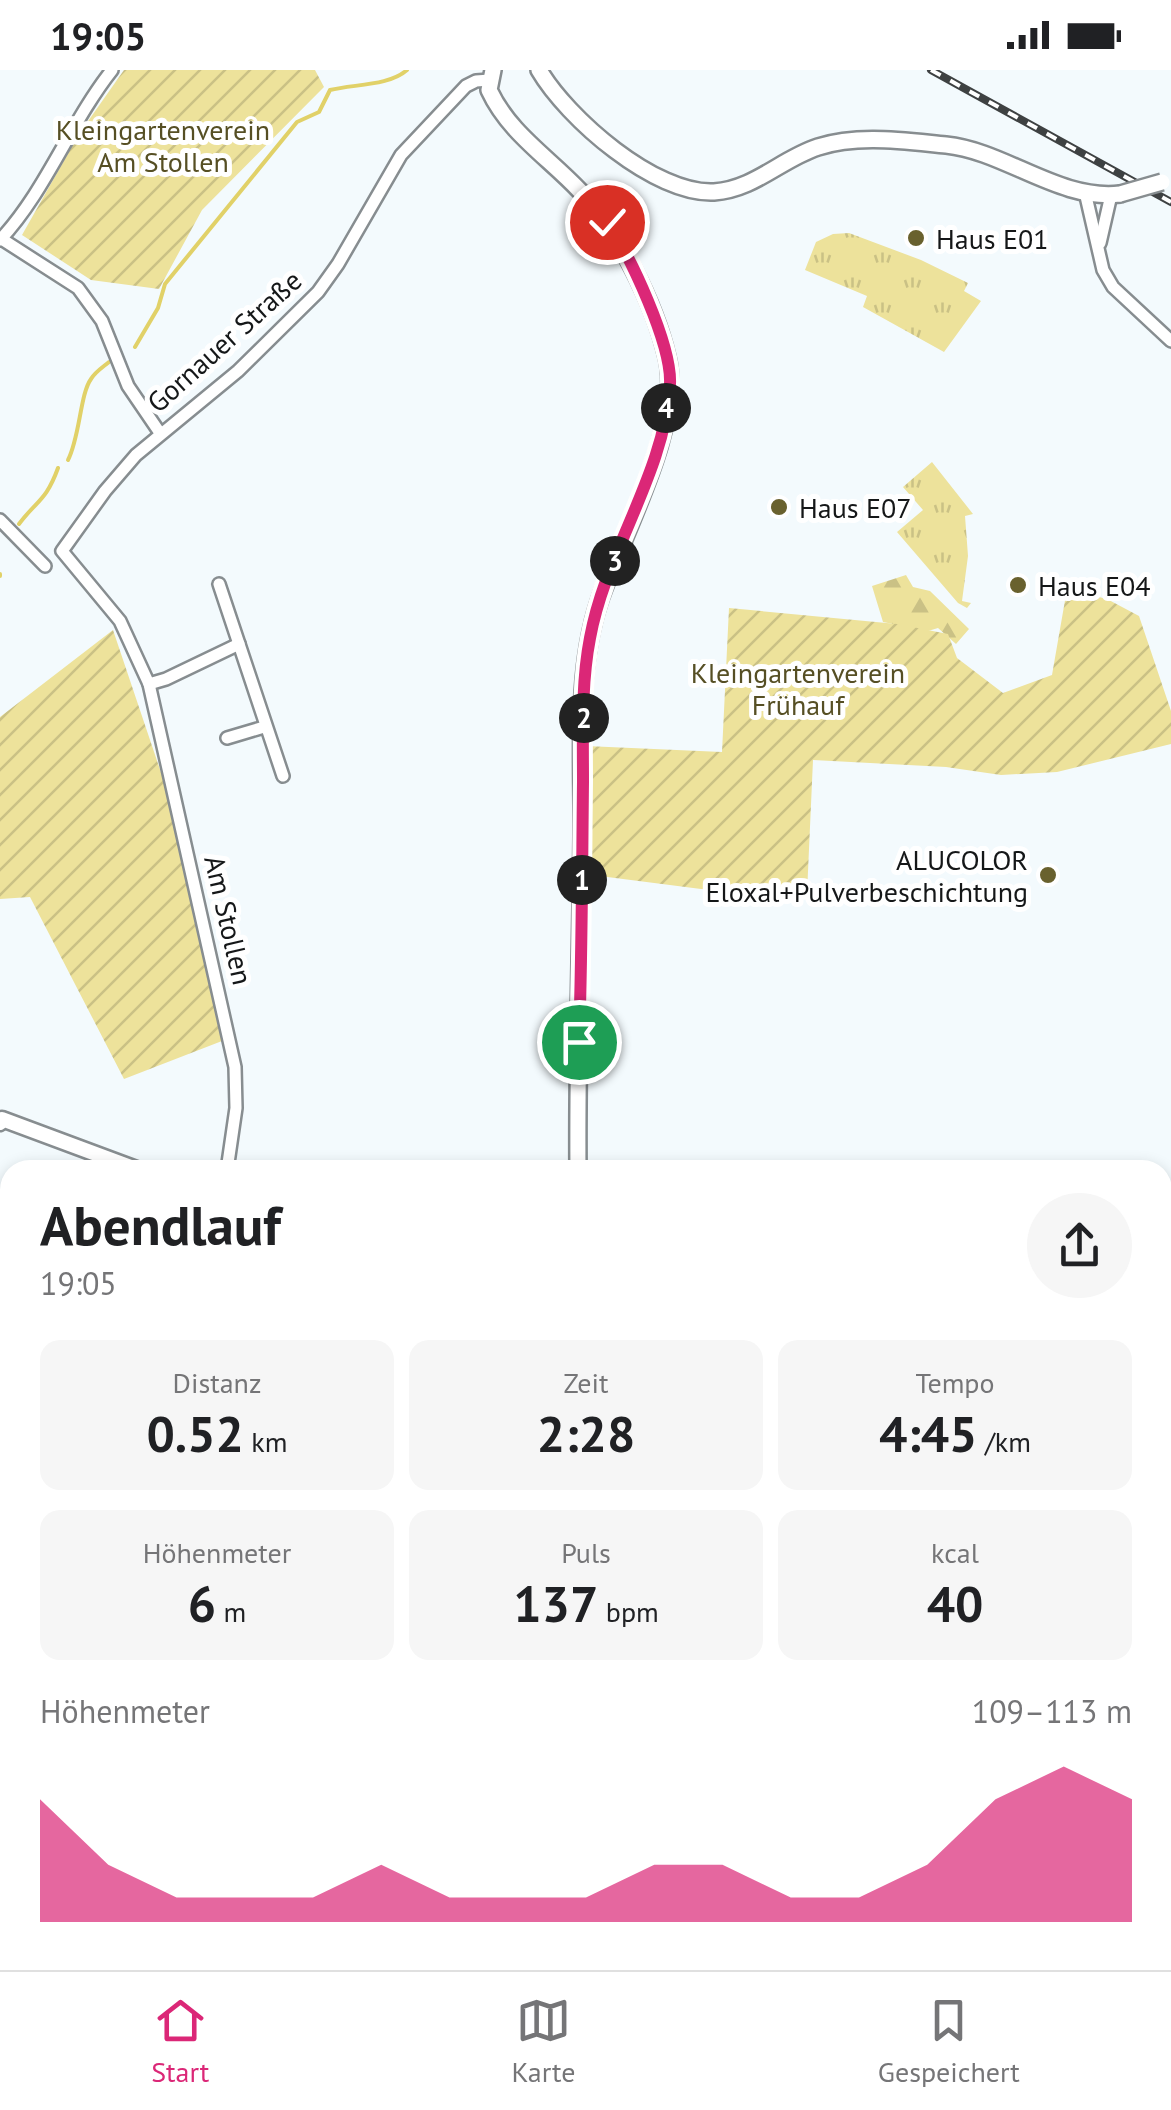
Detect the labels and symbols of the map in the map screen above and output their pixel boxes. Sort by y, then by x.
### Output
park label: Kleingartenverein Am Stollen [56,111,270,180]
pin [565,180,650,265]
place label: Haus E01 [936,220,1049,257]
marker: Haus E01 [905,227,927,249]
street label: Gornauer Straße [139,262,309,420]
pin: 4 [641,383,691,433]
place label: Haus E07 [799,489,912,526]
marker: Haus E07 [768,496,790,518]
pin: 3 [590,536,640,586]
place label: Haus E04 [1038,567,1151,604]
marker: Haus E04 [1007,574,1029,596]
park label: Kleingartenverein Frühauf [691,654,905,723]
pin: 2 [559,693,609,743]
place label: ALUCOLOR Eloxal+Pulverbeschichtung [706,841,1028,910]
street label: Am Stollen [196,852,262,988]
pin: 1 [557,855,607,905]
marker: ALUCOLOR Eloxal+Pulverbeschichtung [1037,864,1059,886]
pin [537,1000,622,1085]

